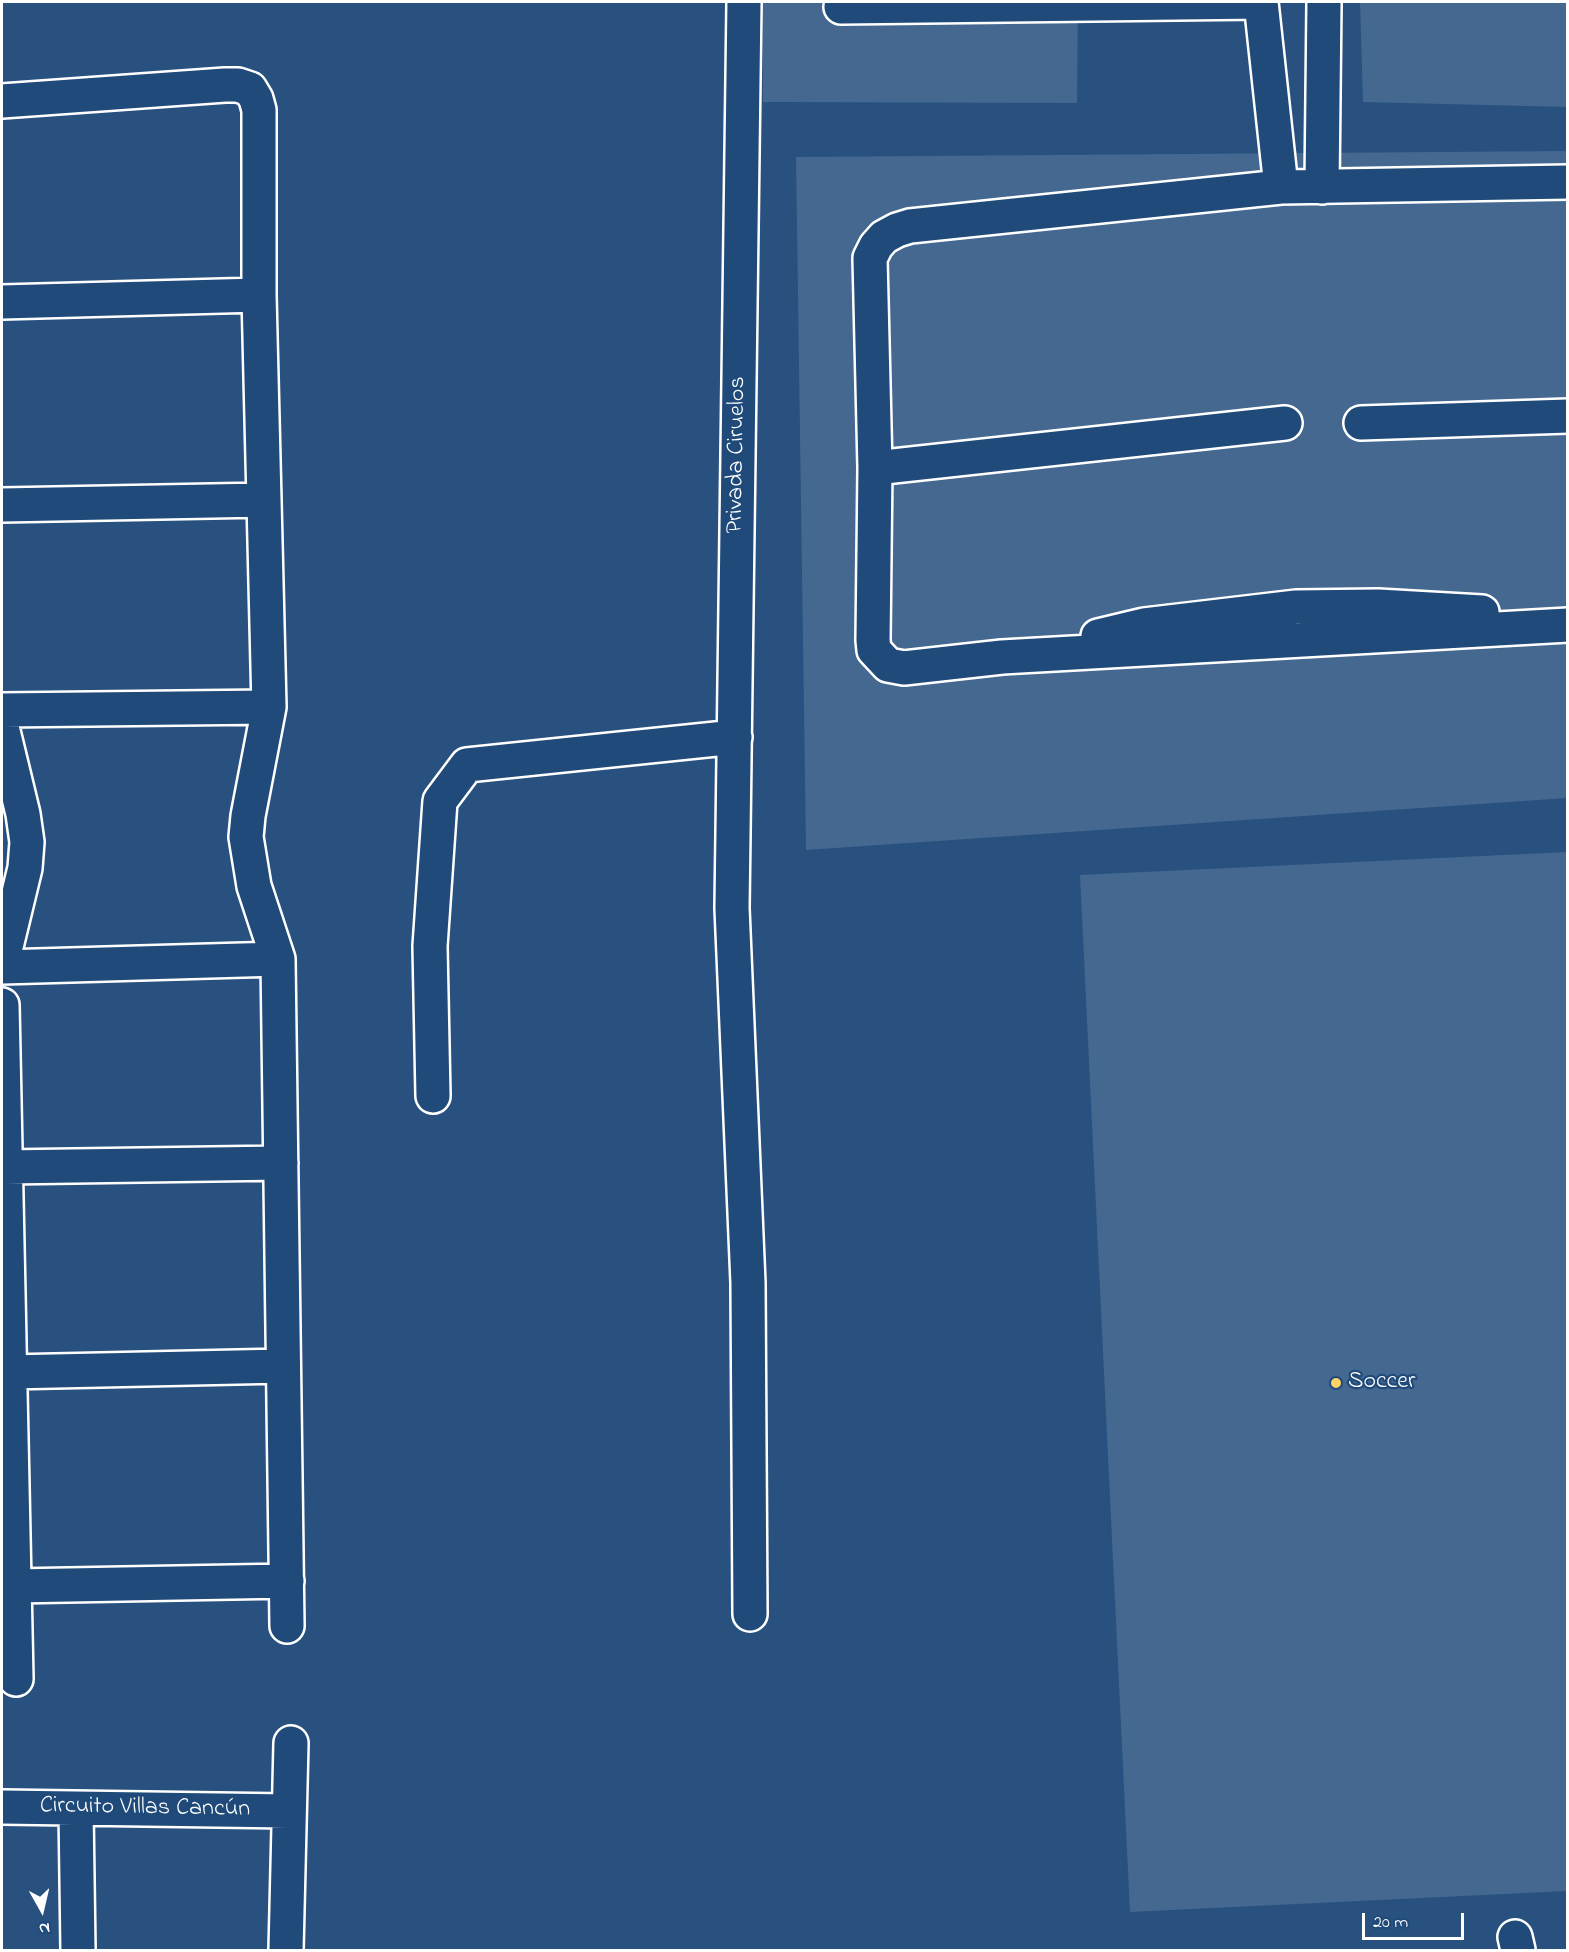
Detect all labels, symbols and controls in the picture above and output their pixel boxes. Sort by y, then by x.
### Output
street label: Privada Ciruelos [722,376,754,534]
place label: Soccer [1348,1369,1415,1397]
marker: Soccer [1329,1376,1343,1390]
street label: Circuito Villas Cancún [40,1793,250,1825]
north arrow [12,1880,72,1940]
scale bar [1365,1901,1467,1939]
text: 20 m [1373,1910,1408,1936]
text: N [37,1915,52,1940]

